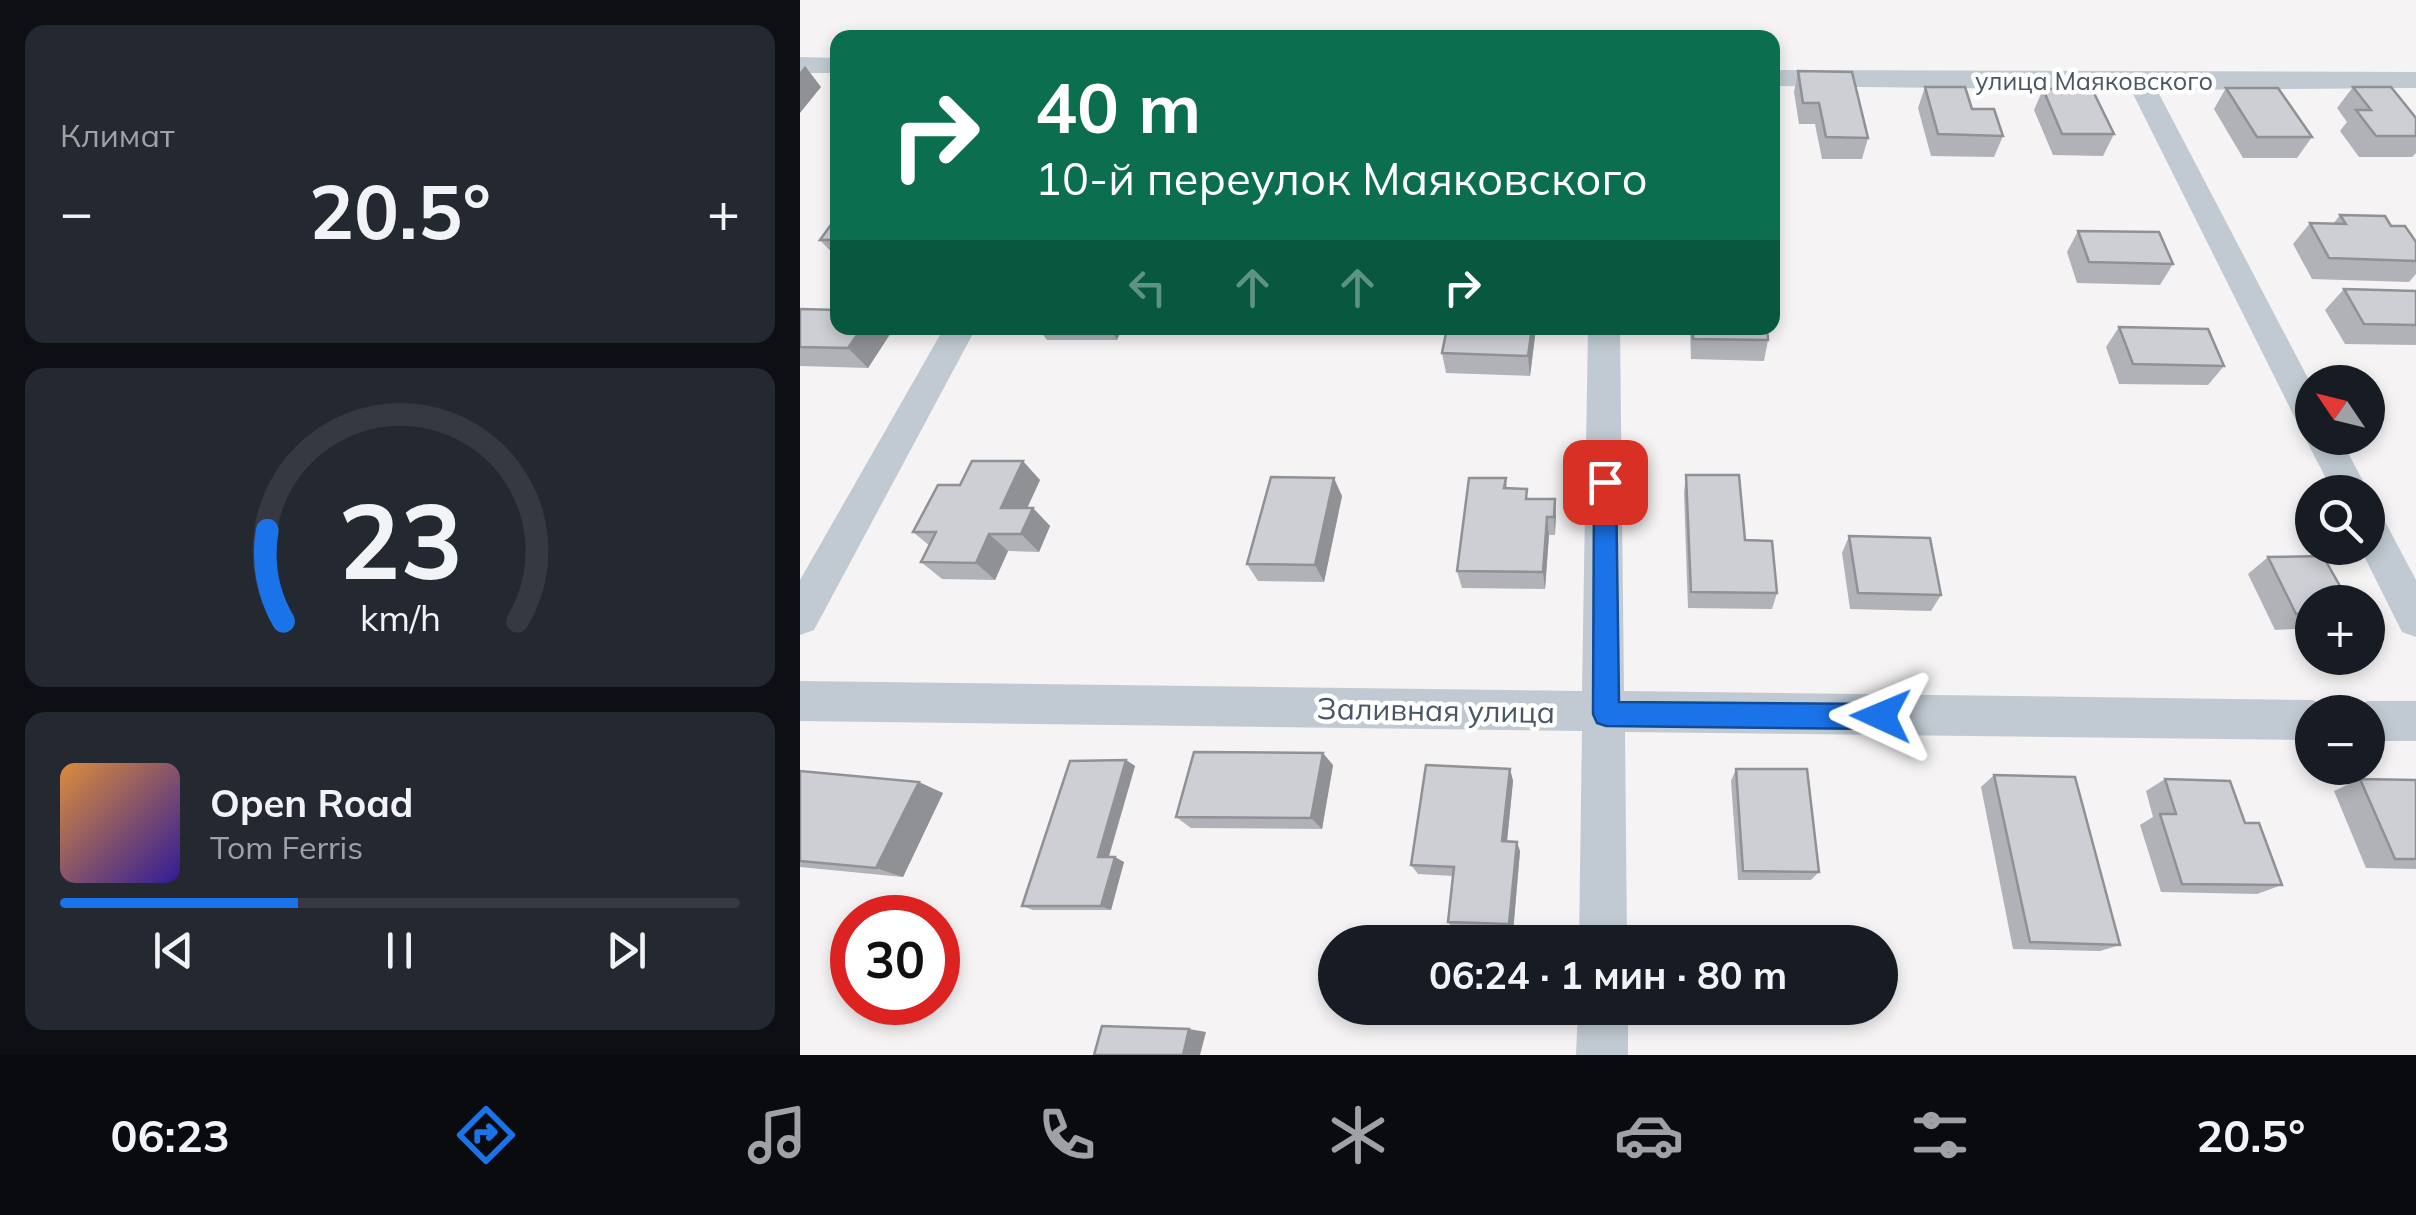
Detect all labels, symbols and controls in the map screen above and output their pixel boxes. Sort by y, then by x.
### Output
text: 40 m [1035,63,1201,151]
street label: улица Маяковского [1975,65,2213,96]
icon: right [870,70,1000,200]
text: Климат [60,115,174,155]
text: 10-й переулок Маяковского [1035,150,1648,206]
text: 20.5° [309,164,491,258]
text: − [60,177,93,246]
text: + [707,177,740,246]
icon: left [1120,260,1175,315]
icon: ahead [1225,260,1280,315]
icon: ahead [1330,260,1385,315]
icon: right [1435,260,1490,315]
north arrow [2295,365,2385,455]
map controls [2295,365,2385,785]
pin [1563,440,1648,525]
icon: arrive [1578,455,1633,510]
text: 23 [338,474,462,605]
button: search [2295,475,2385,565]
button: + [2295,585,2385,675]
text: km/h [360,595,440,640]
position arrow [1829,664,1933,768]
street label: Заливная улица [1317,689,1555,731]
button: − [2295,695,2385,785]
text: Open Road [210,779,413,827]
text: Tom Ferris [210,827,363,867]
speed limit sign: 30 [830,895,960,1025]
icon: previous [146,923,201,978]
icon: pause [372,923,427,978]
icon: next [599,923,654,978]
text: 06:24 · 1 мин · 80 m [1429,951,1787,999]
icon: directions [451,1100,521,1170]
icon: music [742,1100,812,1170]
icon: phone [1032,1100,1102,1170]
icon: climate [1323,1100,1393,1170]
icon: car [1614,1100,1684,1170]
icon: filters [1905,1100,1975,1170]
text: 06:23 [110,1107,230,1163]
text: 20.5° [2196,1107,2305,1163]

